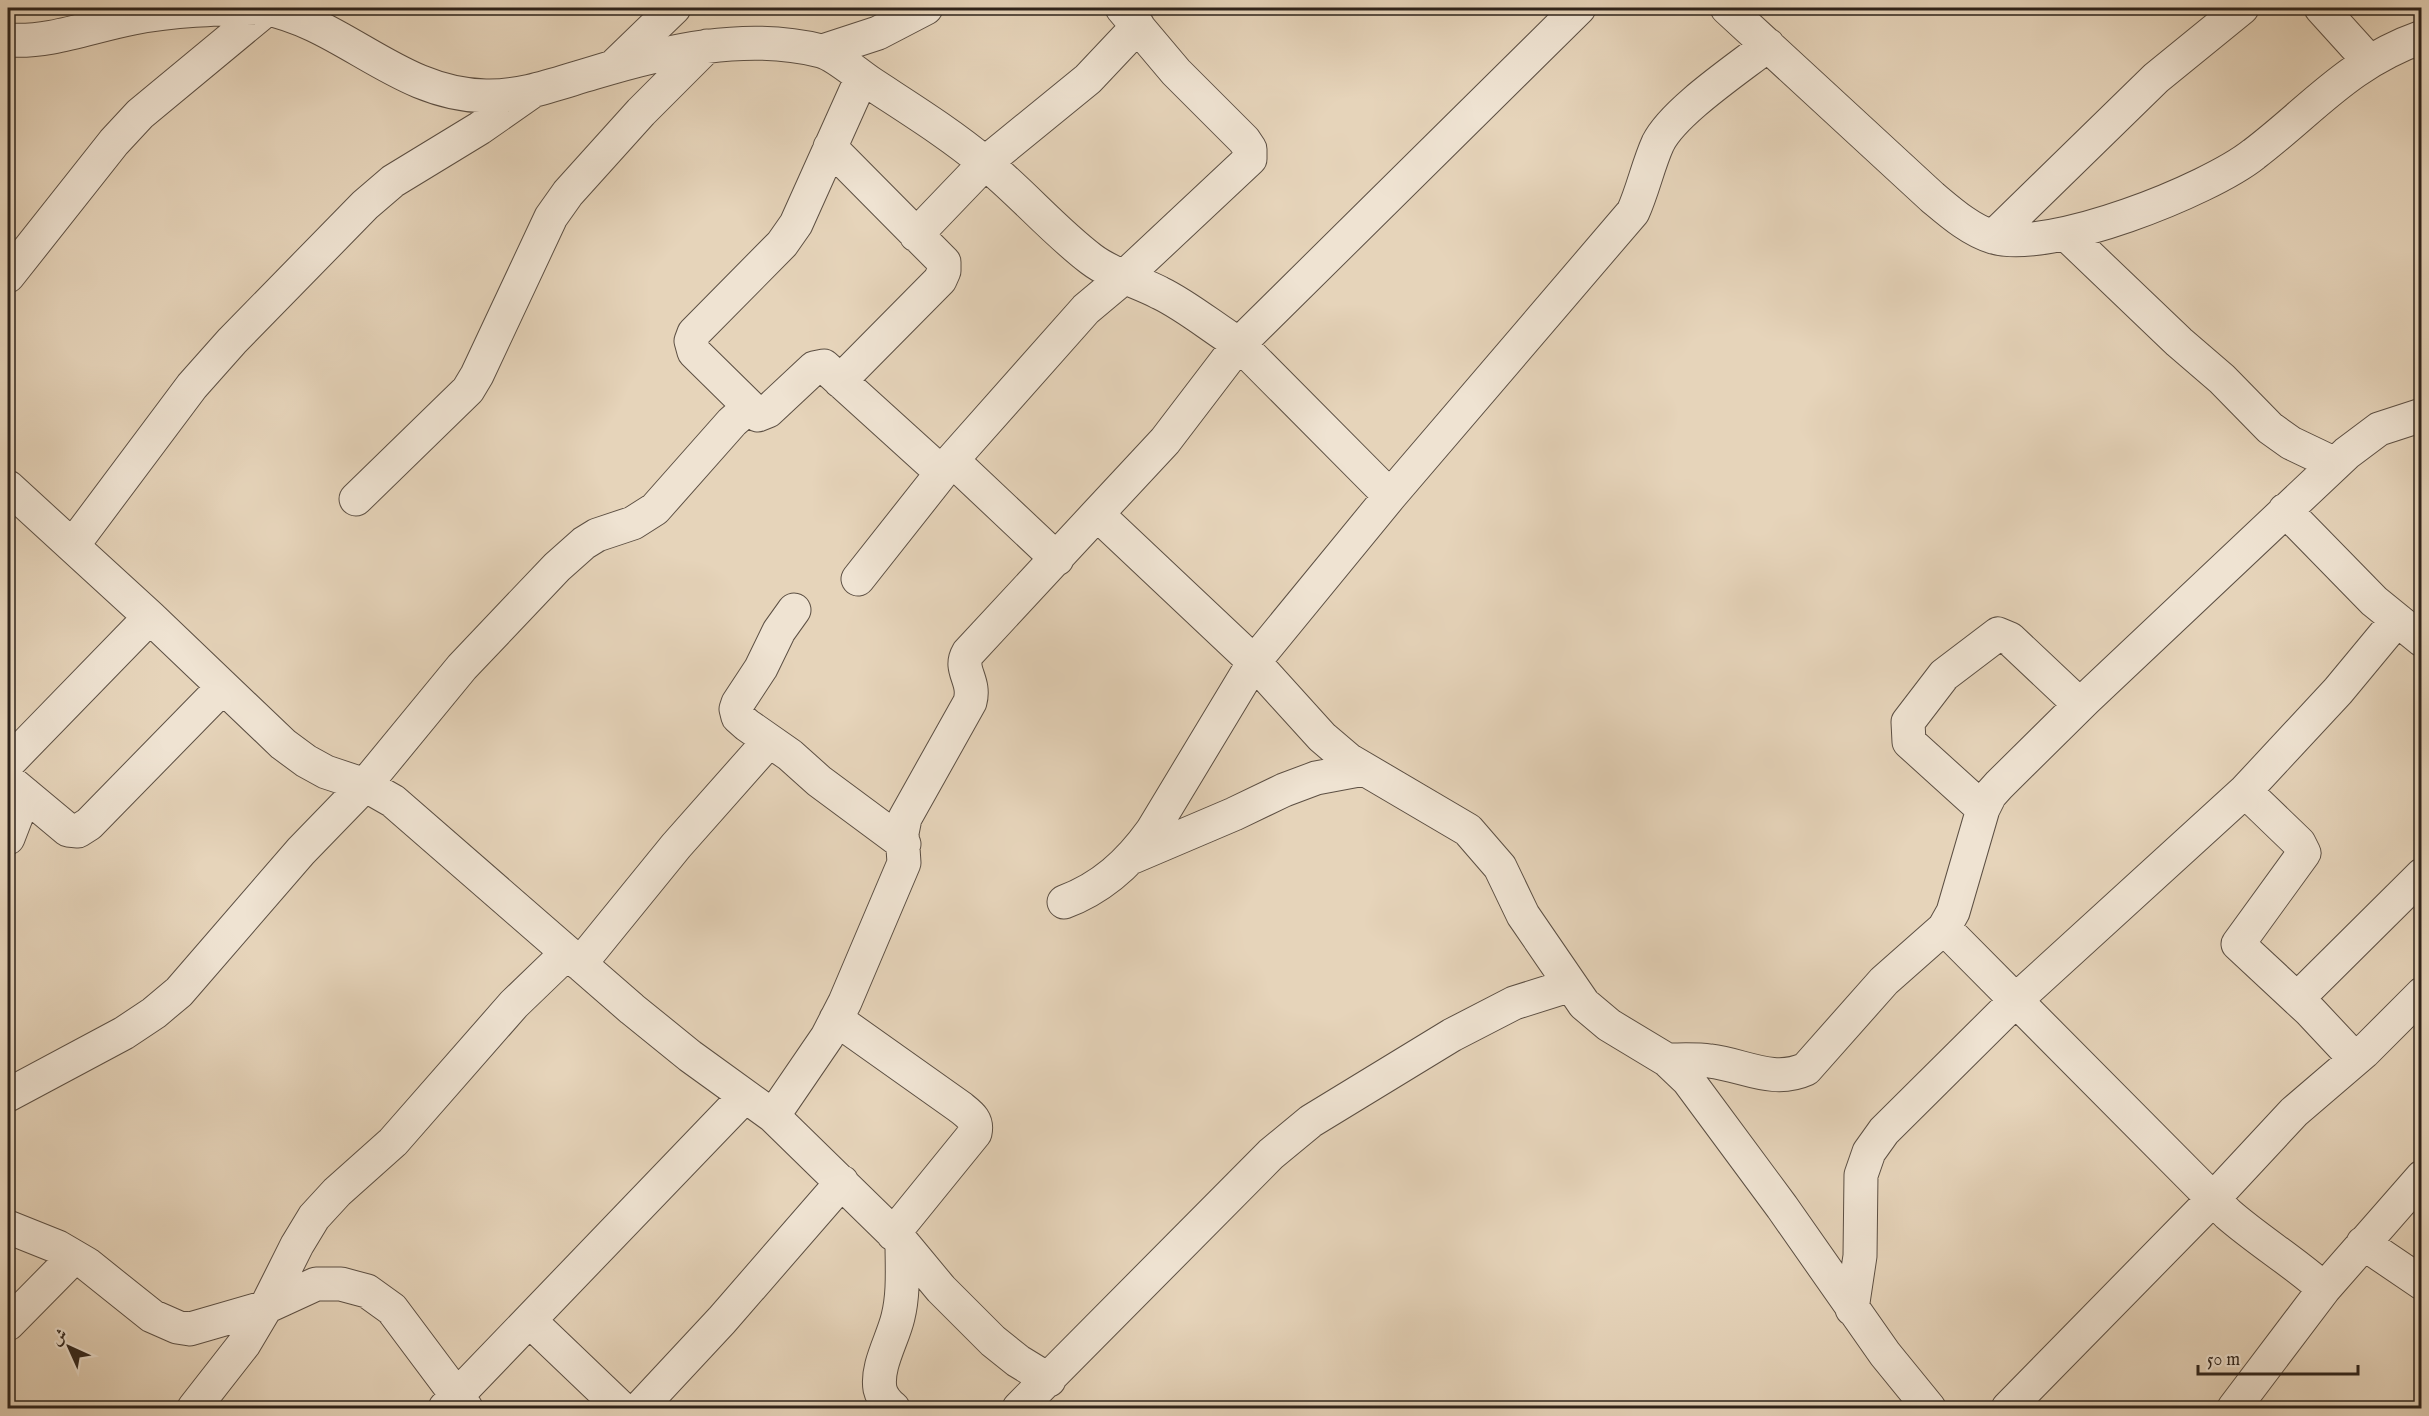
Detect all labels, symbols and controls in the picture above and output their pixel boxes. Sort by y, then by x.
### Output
north arrow [39,1317,99,1377]
text: ش [47,1325,72,1350]
scale bar [2198,1338,2358,1376]
text: 50 m [2207,1349,2240,1372]

